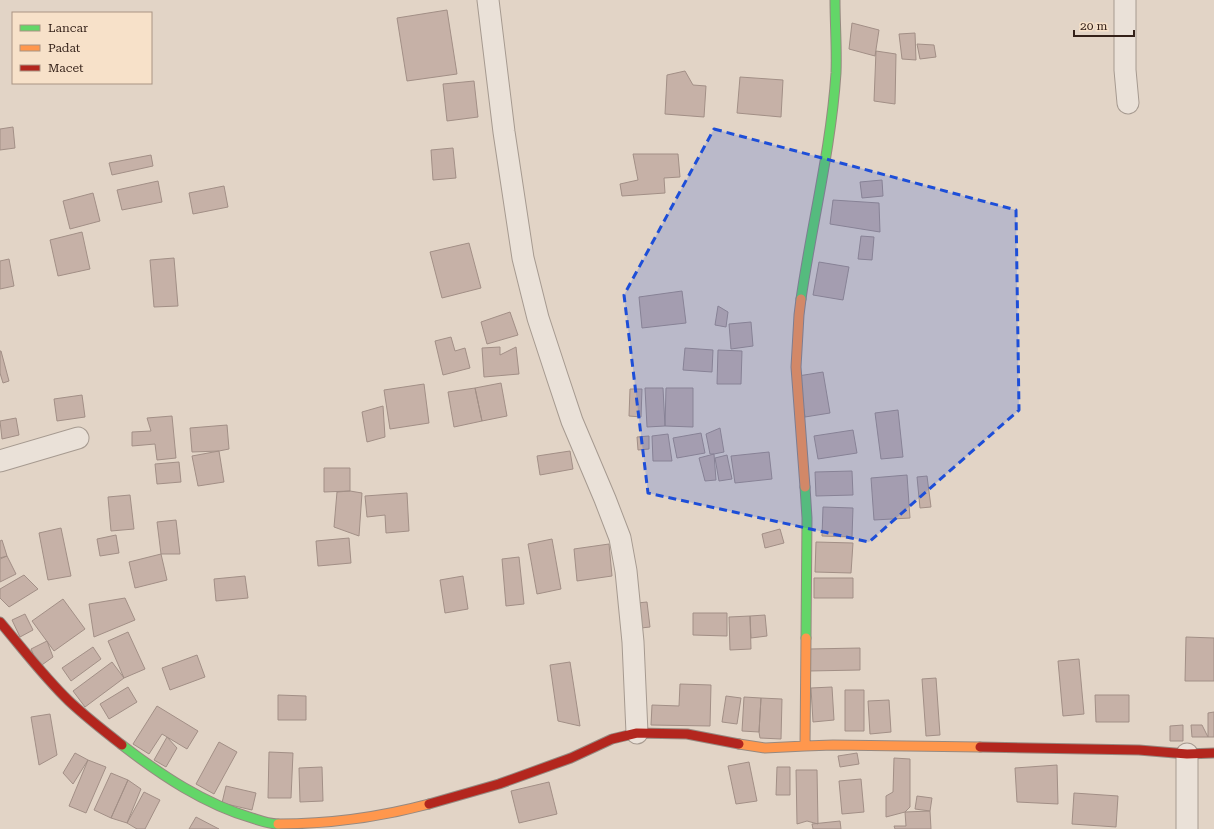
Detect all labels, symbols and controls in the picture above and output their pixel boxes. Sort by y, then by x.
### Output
legend [12,12,152,84]
scale bar [1074,12,1134,38]
text: 20 m [1080,19,1107,33]
text: Lancar [48,21,88,35]
text: Padat [48,41,81,55]
text: Macet [48,61,84,75]

